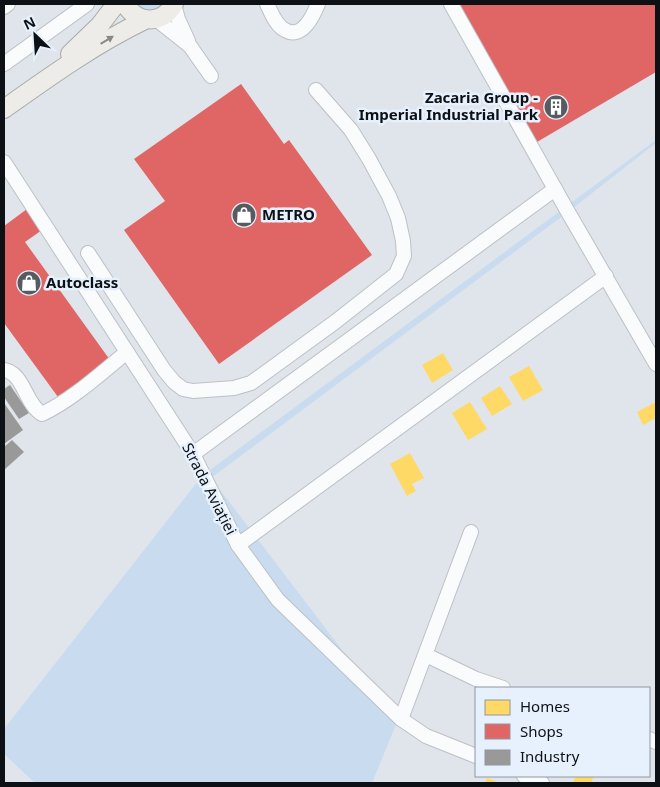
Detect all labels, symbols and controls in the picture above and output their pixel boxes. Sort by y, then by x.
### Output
north arrow [10,10,60,60]
text: N [20,12,38,34]
one-way arrow [101,36,114,45]
place label: Zacaria Group - Imperial Industrial Park [359,87,539,124]
building icon: Zacaria Group - Imperial Industrial Park [543,94,569,120]
shop icon: METRO [231,202,257,228]
place label: METRO [262,204,315,224]
shop icon: Autoclass [16,270,42,296]
place label: Autoclass [46,272,118,292]
street label: Strada Aviației [178,439,242,538]
legend [475,687,650,777]
text: Homes [520,696,570,716]
text: Shops [520,721,563,741]
text: Industry [520,746,580,766]

